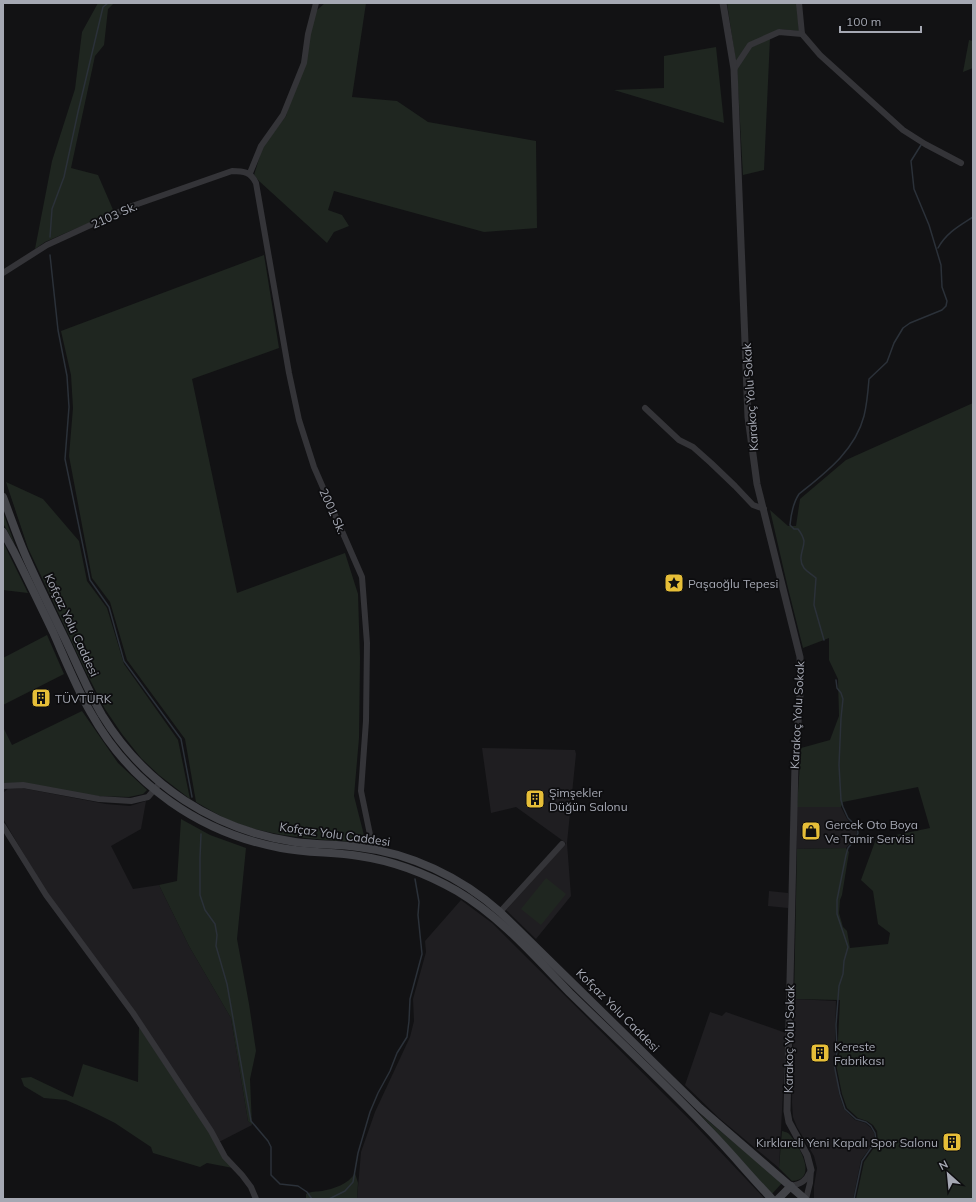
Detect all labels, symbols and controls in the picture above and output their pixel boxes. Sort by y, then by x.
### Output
scale bar [840,8,921,34]
text: 100 m [846,14,881,29]
street label: 2103 Sk. [89,198,139,232]
street label: Karakoç Yolu Sokak [739,342,761,451]
street label: 2001 Sk. [316,486,350,536]
street label: Kofçaz Yolu Caddesi [42,571,102,679]
place icon: Paşaoğlu Tepesi [663,572,685,594]
place label: Paşaoğlu Tepesi [688,576,778,591]
street label: Karakoç Yolu Sokak [787,660,807,769]
building icon: TÜVTÜRK [30,687,52,709]
place label: TÜVTÜRK [55,691,112,706]
place label: Şimşekler Düğün Salonu [549,785,628,814]
building icon: Şimşekler Düğün Salonu [524,788,546,810]
place label: Gercek Oto Boya Ve Tamir Servisi [825,817,918,846]
street label: Kofçaz Yolu Caddesi [279,819,391,849]
shop icon: Gercek Oto Boya Ve Tamir Servisi [800,820,822,842]
street label: Kofçaz Yolu Caddesi [573,965,663,1055]
street label: Karakoç Yolu Sokak [781,984,797,1093]
place label: Kereste Fabrikası [834,1039,884,1068]
building icon: Kereste Fabrikası [809,1042,831,1064]
building icon: Kırklareli Yeni Kapalı Spor Salonu [941,1131,963,1153]
place label: Kırklareli Yeni Kapalı Spor Salonu [756,1135,938,1150]
north arrow [928,1154,968,1194]
text: N [937,1157,950,1173]

